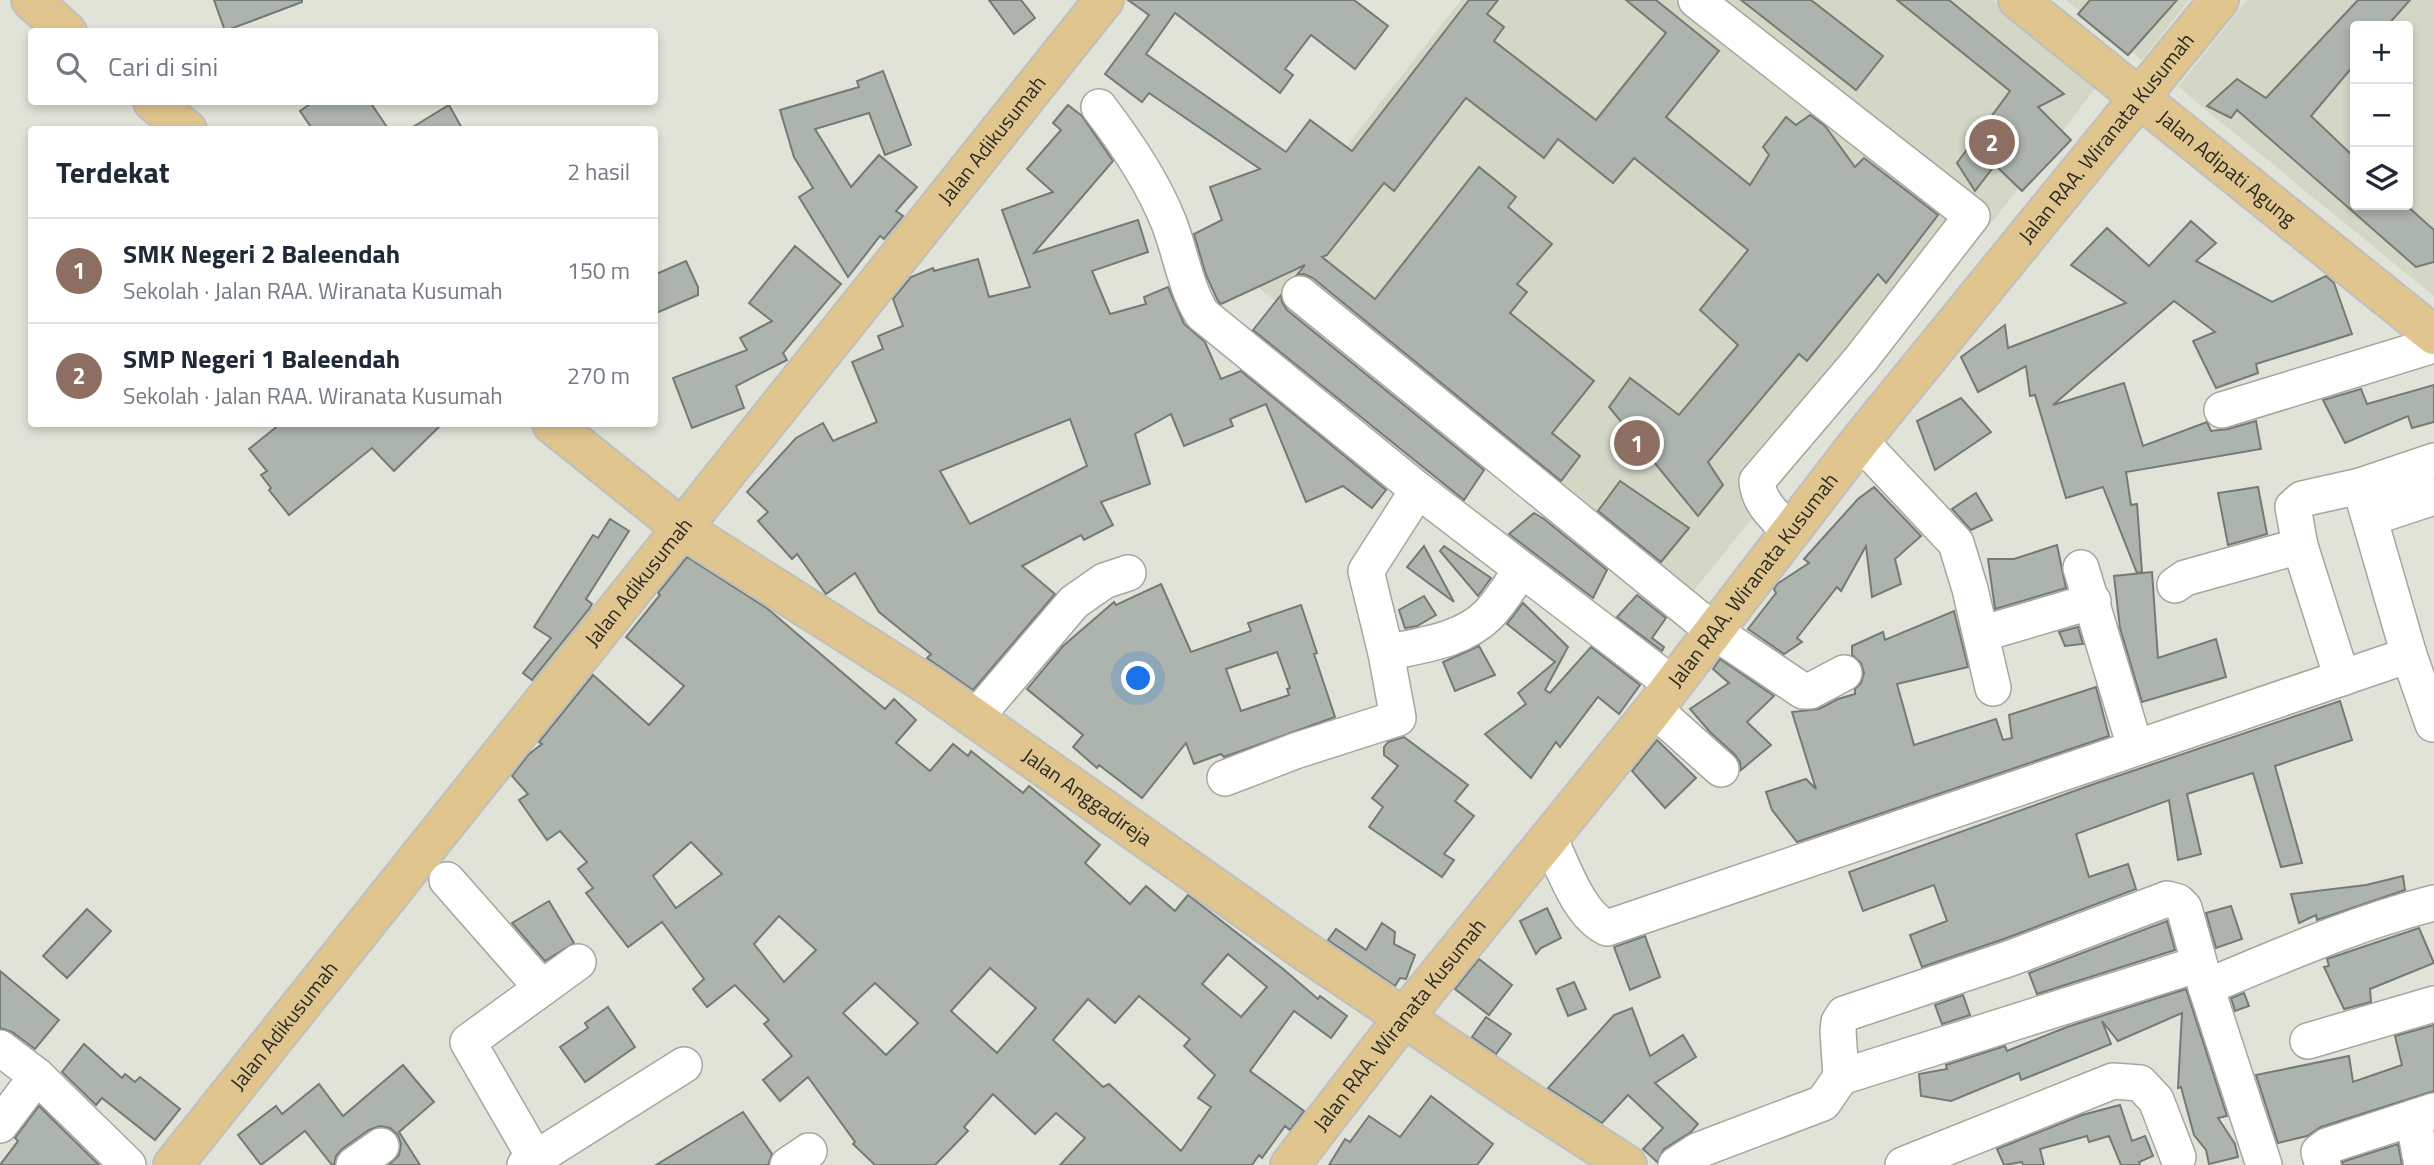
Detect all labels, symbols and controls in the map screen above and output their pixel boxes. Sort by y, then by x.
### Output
map controls [2350,21,2413,210]
button: + [2350,21,2413,84]
street label: Jalan RAA. Wiranata Kusumah [2010,25,2201,250]
search box [28,28,658,105]
text: Cari di sini [108,47,218,86]
icon: search [52,48,90,86]
street label: Jalan Adikusumah [930,68,1053,211]
button: − [2350,84,2413,147]
street label: Jalan Adipati Agung [2151,101,2304,233]
pin: 2 [1969,116,2015,168]
button: layers [2350,147,2413,210]
text: Terdekat [56,149,170,195]
text: 2 hasil [567,154,630,189]
text: SMK Negeri 2 Baleendah [123,234,400,273]
text: 1 [73,253,85,288]
text: 150 m [567,253,630,288]
text: Sekolah · Jalan RAA. Wiranata Kusumah [123,273,503,308]
text: SMP Negeri 1 Baleendah [123,339,400,378]
text: 2 [73,358,85,393]
text: 270 m [567,358,630,393]
text: Sekolah · Jalan RAA. Wiranata Kusumah [123,378,503,413]
pin: 1 [1614,417,1660,469]
street label: Jalan RAA. Wiranata Kusumah [1659,465,1845,694]
street label: Jalan Adikusumah [576,510,700,653]
your location [1121,661,1155,695]
street label: Jalan Anggadireja [1016,739,1159,854]
street label: Jalan RAA. Wiranata Kusumah [1305,911,1493,1138]
street label: Jalan Adikusumah [222,954,345,1097]

